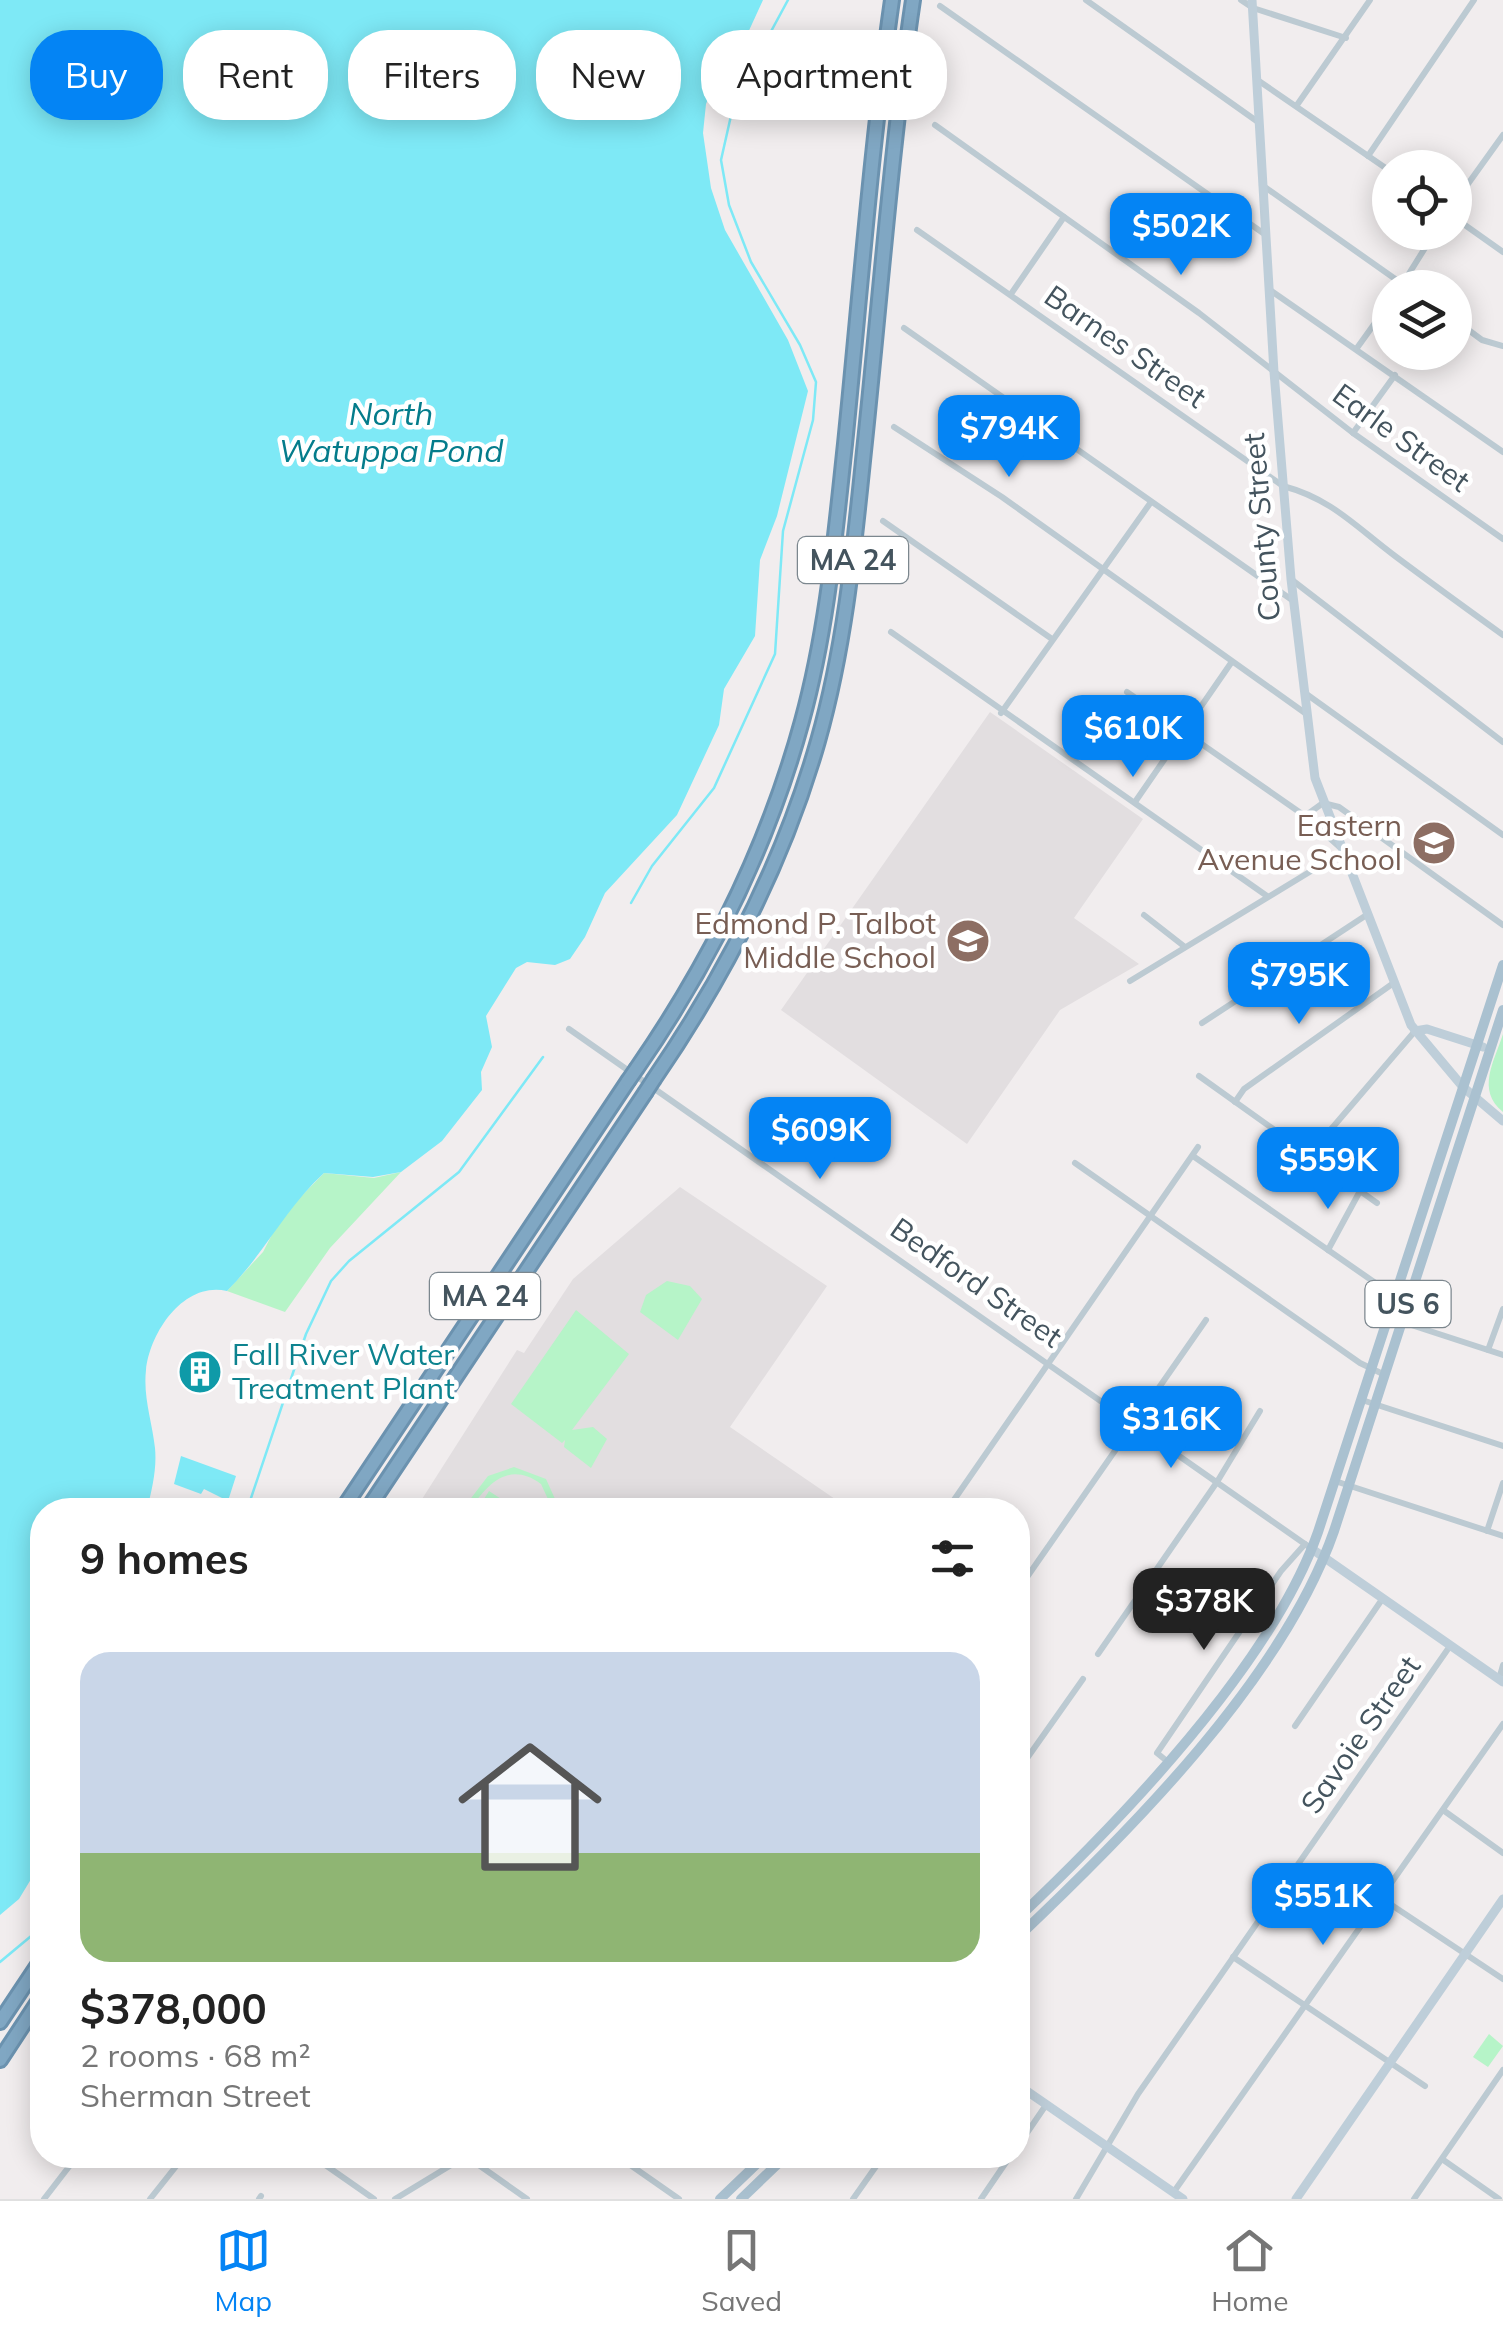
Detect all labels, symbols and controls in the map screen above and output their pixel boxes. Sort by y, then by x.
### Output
chip: Buy [30,30,163,120]
chip: Rent [183,30,328,120]
chip: Filters [348,30,516,120]
chip: New [536,30,681,120]
chip: Apartment [701,30,947,120]
map controls [1372,150,1472,370]
button: locate [1372,150,1472,250]
pin: $502K [1111,193,1251,278]
text: $502K [1132,205,1230,245]
button: layers [1372,270,1472,370]
street label: Barnes Street [1037,276,1214,416]
street label: Earle Street [1325,375,1478,500]
water label: North Watuppa Pond [279,393,504,470]
pin: $794K [939,395,1079,480]
text: $794K [960,407,1058,447]
street label: County Street [1234,431,1288,623]
road number: MA 24 [798,537,908,583]
pin: $610K [1063,695,1203,780]
text: $610K [1084,707,1182,747]
place label: Eastern Avenue School [1197,806,1402,878]
school or university icon: Eastern Avenue School [1411,820,1457,866]
place label: Edmond P. Talbot Middle School [694,904,936,976]
school or university icon: Edmond P. Talbot Middle School [945,918,991,964]
pin: $795K [1229,942,1369,1027]
text: $795K [1250,954,1348,994]
pin: $609K [750,1097,890,1182]
text: $609K [771,1109,869,1149]
pin: $559K [1258,1127,1398,1212]
text: $559K [1279,1139,1377,1179]
street label: Bedford Street [883,1209,1070,1355]
road number: MA 24 [430,1273,540,1319]
road number: US 6 [1366,1281,1450,1327]
place label: Fall River Water Treatment Plant [232,1335,455,1407]
building icon: Fall River Water Treatment Plant [177,1349,223,1395]
pin: $316K [1101,1386,1241,1471]
text: $316K [1122,1398,1220,1438]
icon: filters [925,1531,980,1586]
text: 9 homes [80,1532,249,1585]
pin: $378K [1134,1568,1274,1653]
text: $378K [1155,1580,1253,1620]
street label: Savoie Street [1292,1648,1428,1821]
icon: home [440,1717,620,1897]
pin: $551K [1253,1863,1393,1948]
text: $551K [1274,1875,1372,1915]
text: $378,000 [80,1982,267,2035]
text: 2 rooms · 68 m² [80,2035,311,2075]
text: Sherman Street [80,2075,311,2115]
tab: Map [215,2223,272,2318]
tab: Saved [701,2223,782,2318]
tab: Home [1211,2223,1288,2318]

